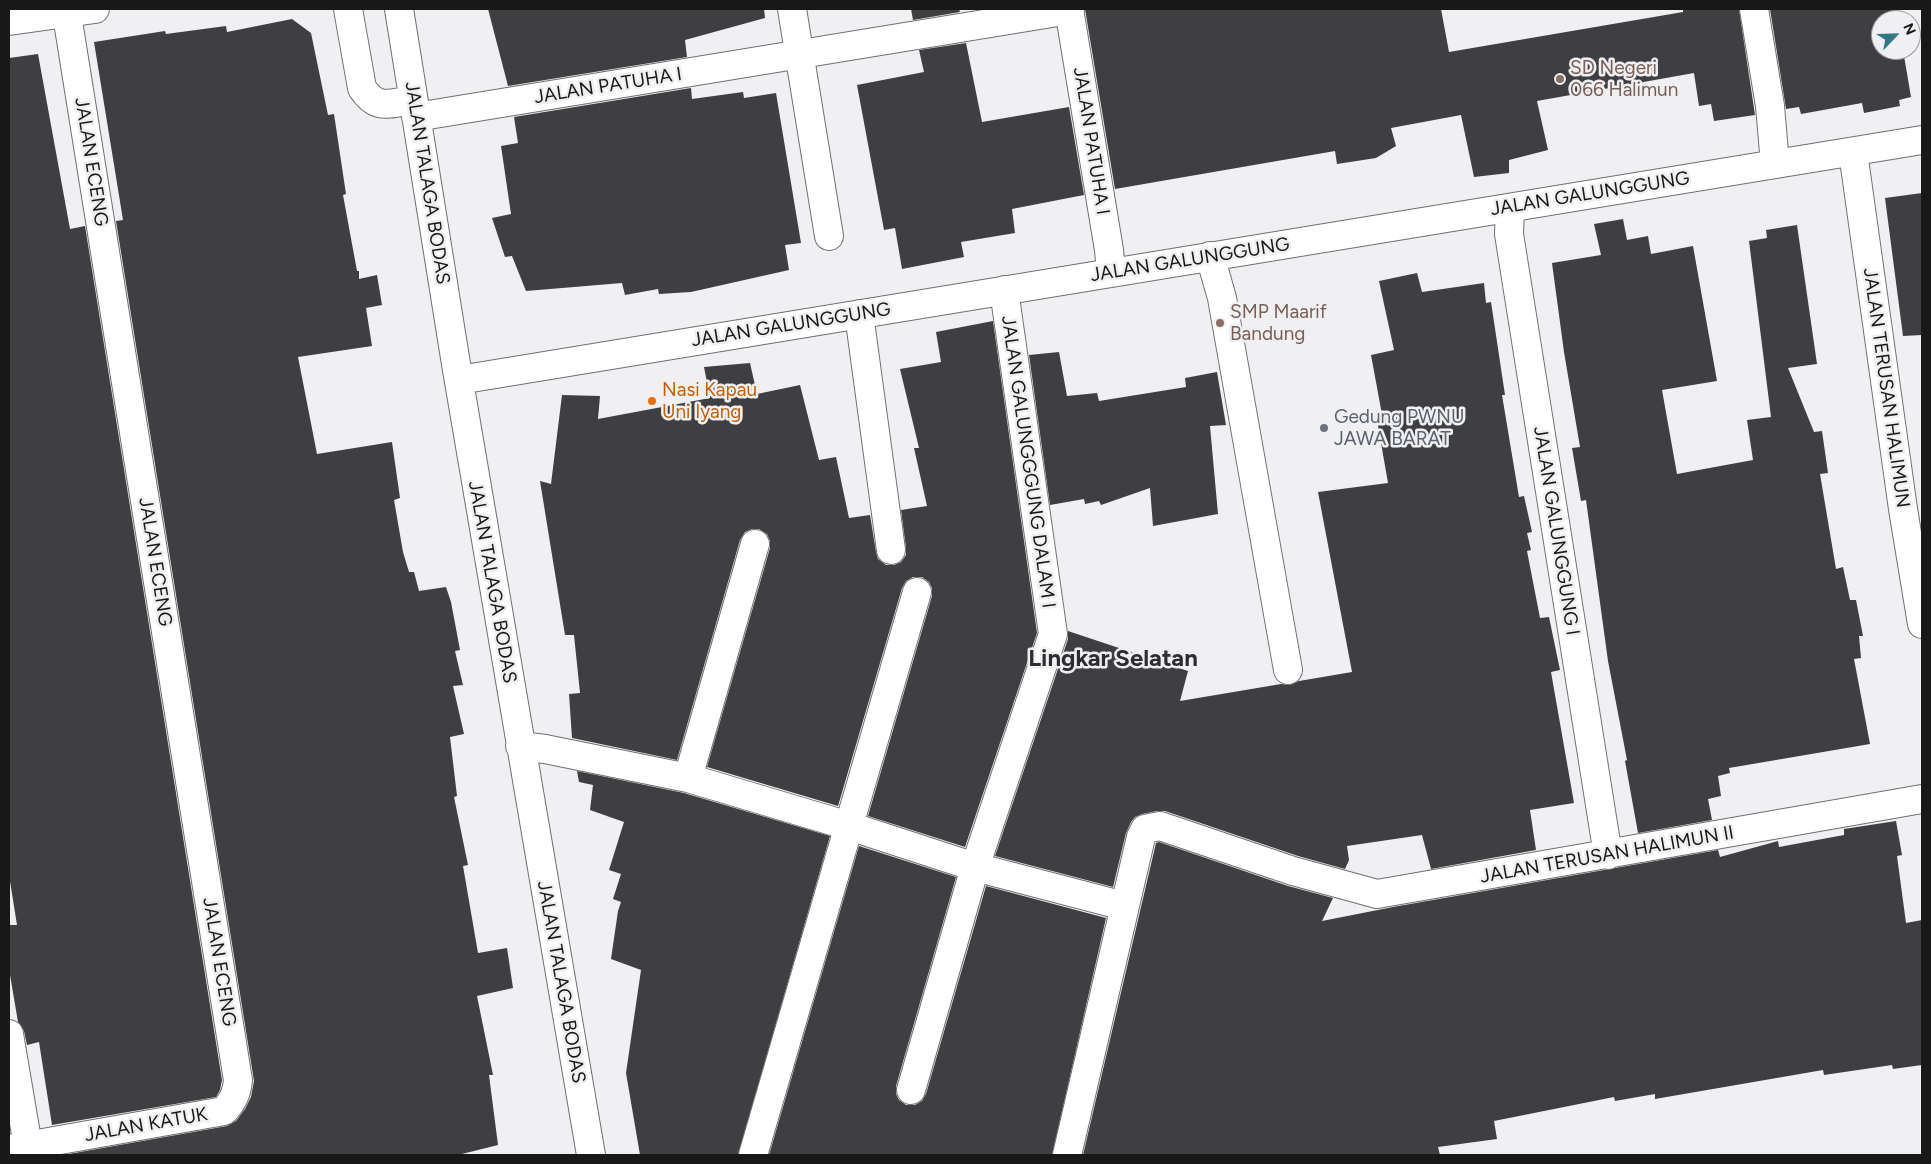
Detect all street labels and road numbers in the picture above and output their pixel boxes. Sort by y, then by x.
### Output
street label: JALAN PATUHA I [532,63,684,109]
street label: JALAN PATUHA I [1068,65,1114,217]
street label: JALAN TALAGA BODAS [400,80,454,286]
street label: JALAN ECENG [70,96,112,228]
street label: JALAN GALUNGGUNG [1489,167,1691,221]
street label: JALAN GALUNGGUNG [1089,233,1291,287]
street label: JALAN TERUSAN HALIMUN [1858,267,1914,509]
street label: JALAN GALUNGGUNG [690,298,892,352]
street label: JALAN GALUNGGGUNG DALAM I [996,314,1060,610]
street label: JALAN GALUNGGUNG I [1528,425,1584,637]
street label: JALAN TALAGA BODAS [463,479,521,685]
street label: JALAN ECENG [134,496,176,628]
street label: JALAN TERUSAN HALIMUN II [1478,821,1736,889]
street label: JALAN TALAGA BODAS [532,879,590,1085]
street label: JALAN ECENG [198,896,240,1028]
street label: JALAN KATUK [83,1103,209,1147]

